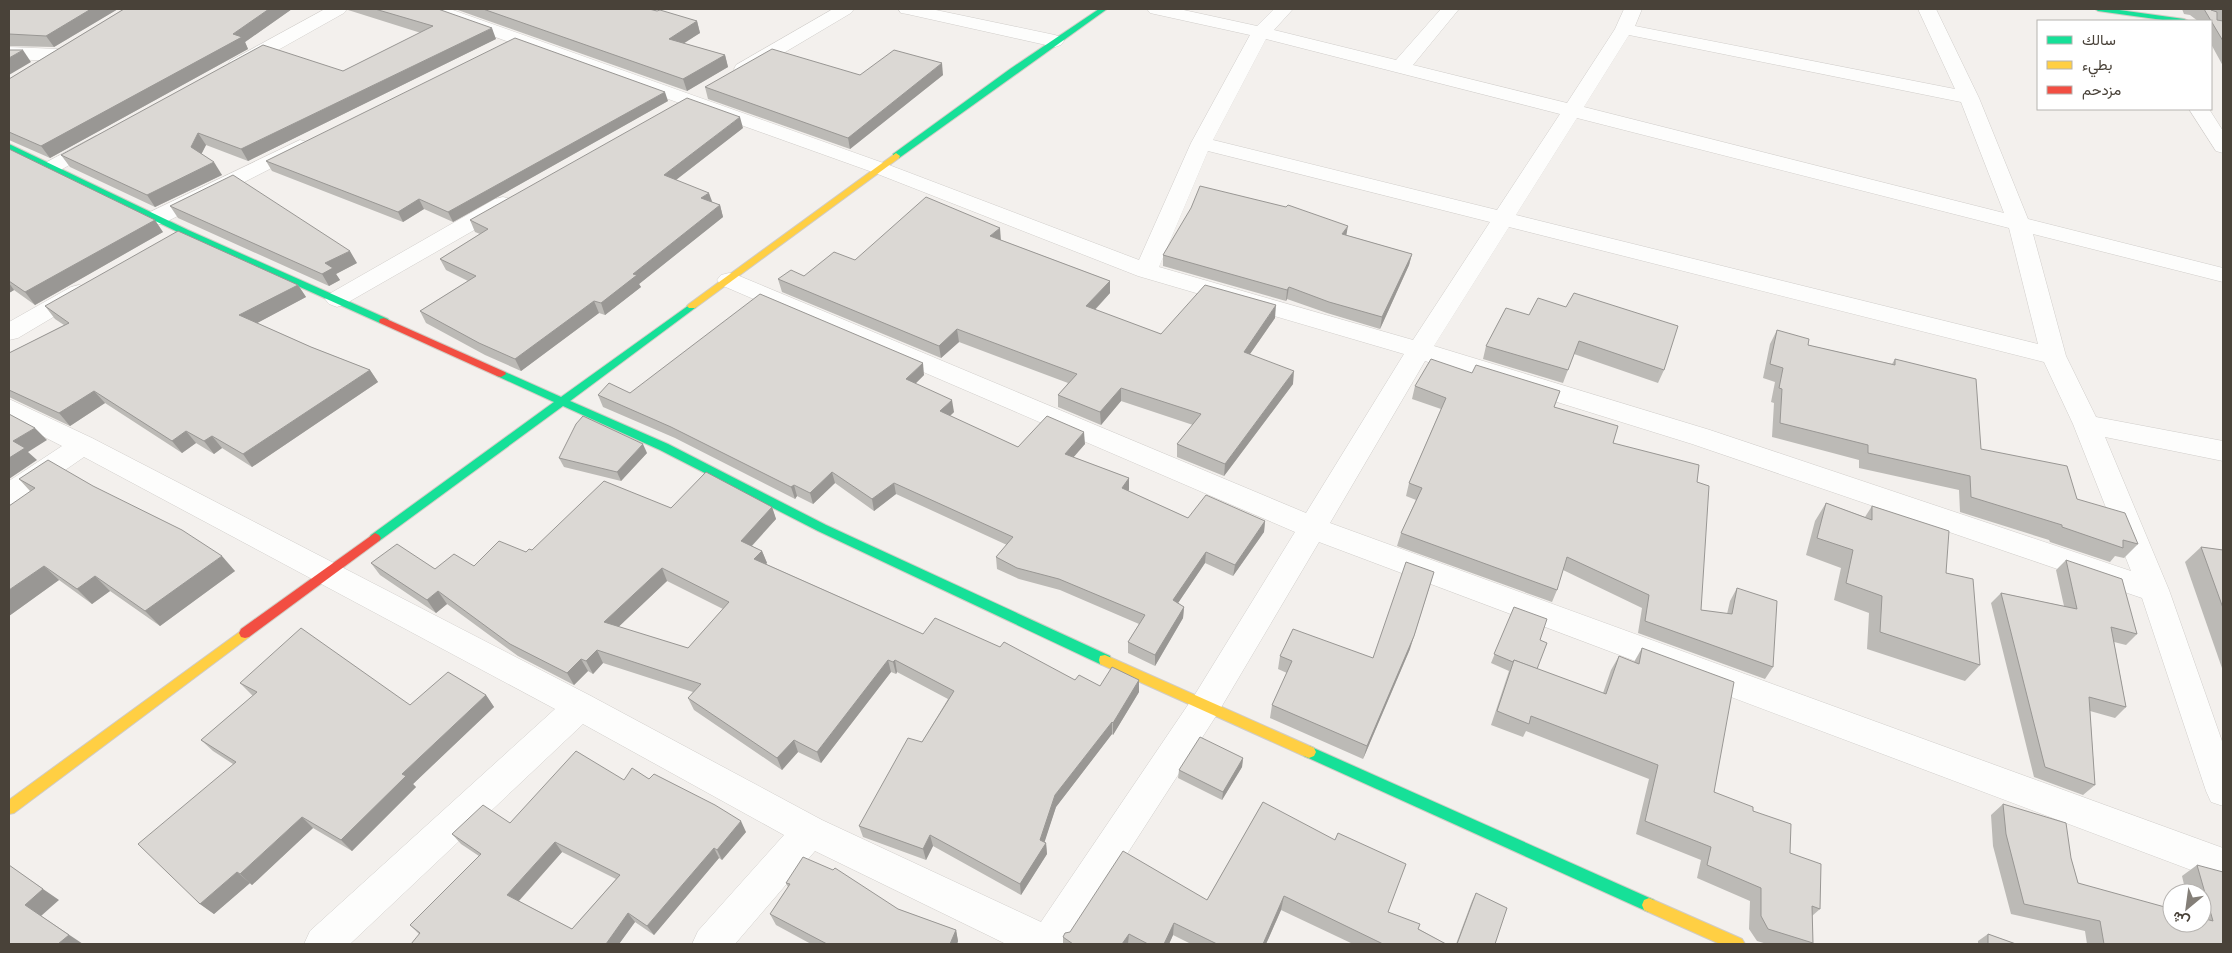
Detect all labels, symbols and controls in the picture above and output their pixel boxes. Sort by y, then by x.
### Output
legend [2037,20,2212,110]
text: سالك [2082,30,2116,50]
text: بطيء [2082,55,2112,78]
text: مزدحم [2082,80,2121,100]
north arrow [2162,883,2212,933]
text: ش [2169,907,2192,931]

